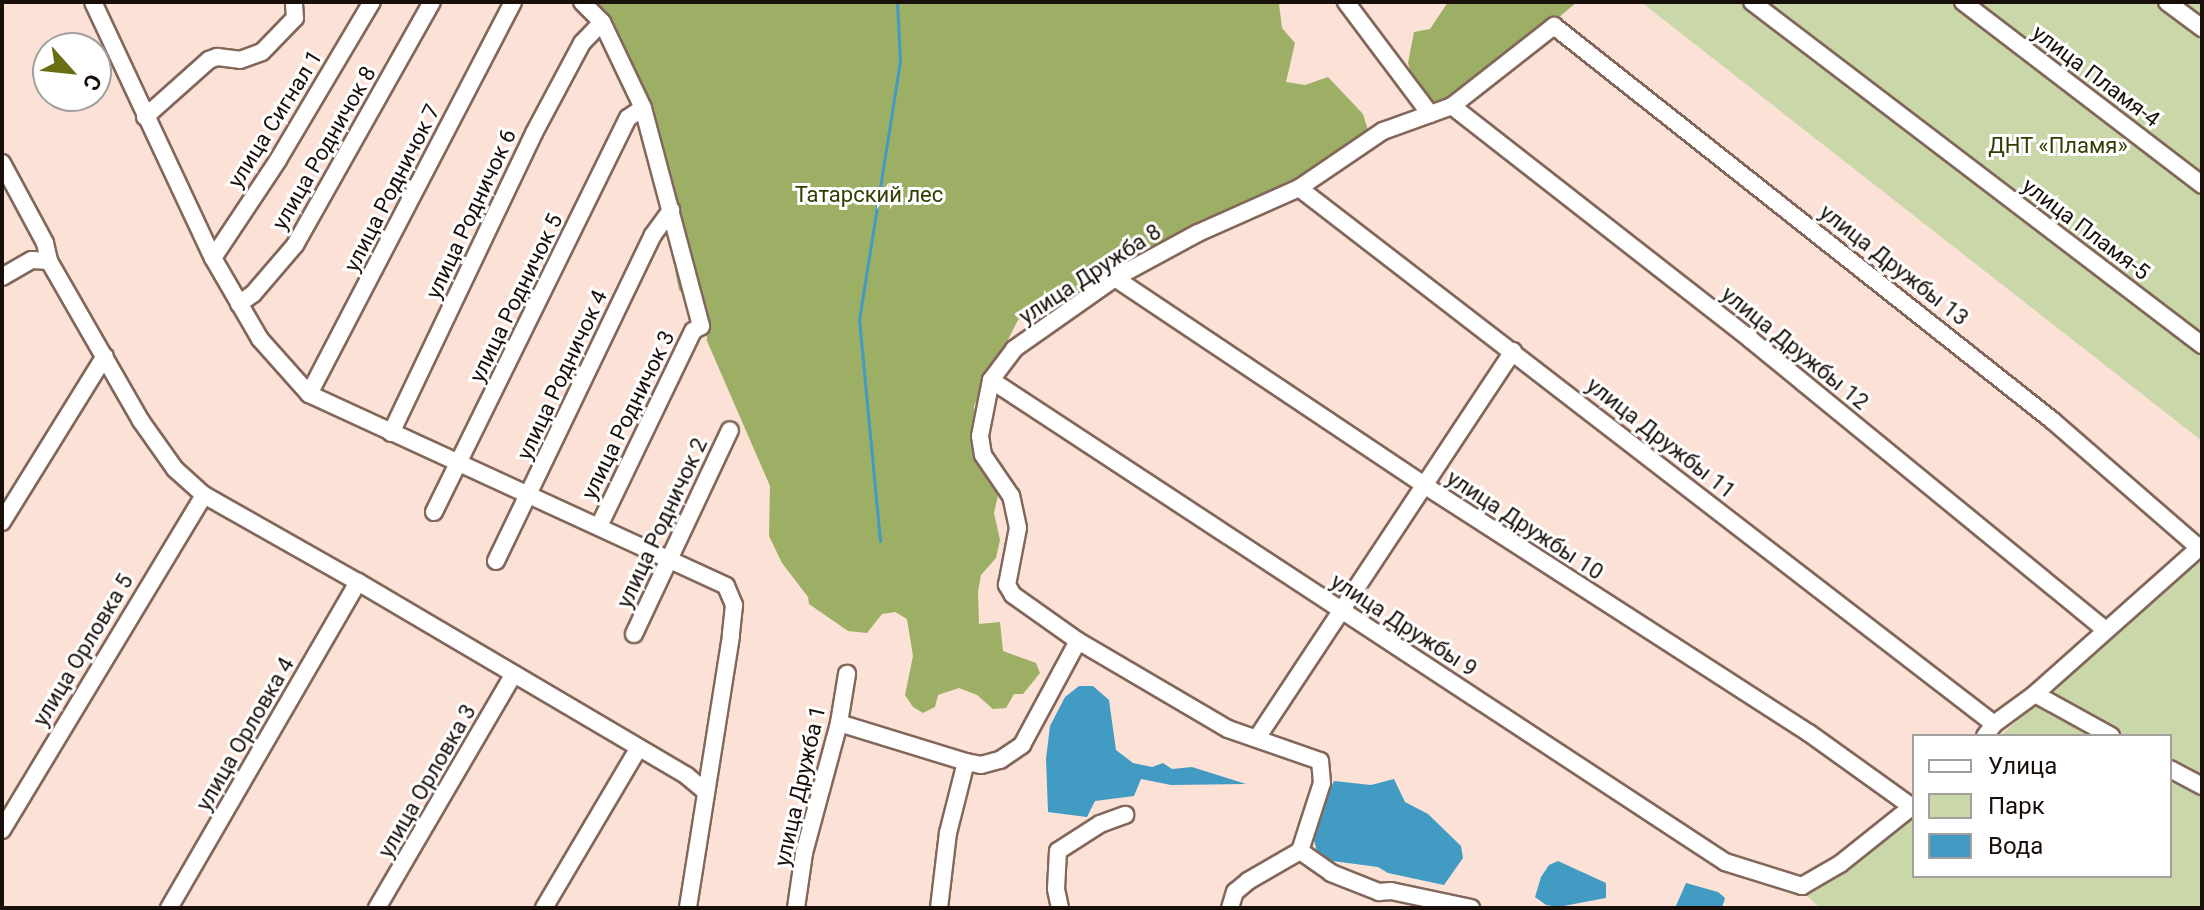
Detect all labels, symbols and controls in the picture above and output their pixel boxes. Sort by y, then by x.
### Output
street label: улица Пламя-4 [2027,19,2165,133]
north arrow [32,32,112,112]
street label: улица Сигнал 1 [222,45,328,193]
street label: улица Родничок 8 [267,62,381,234]
text: С [78,70,106,94]
street label: улица Родничок 7 [338,100,446,276]
street label: улица Родничок 6 [420,125,522,303]
park label: ДНТ «Пламя» [1988,133,2128,159]
street label: улица Пламя-5 [2017,172,2155,286]
park label: Татарский лес [795,182,943,208]
street label: улица Дружбы 13 [1814,199,1974,331]
street label: улица Родничок 5 [464,209,568,387]
street label: улица Дружба 8 [1014,218,1166,330]
street label: улица Дружбы 12 [1716,281,1874,415]
street label: улица Родничок 4 [511,286,613,464]
street label: улица Родничок 3 [576,326,680,504]
street label: улица Дружбы 11 [1581,372,1741,504]
street label: улица Родничок 2 [611,434,713,612]
street label: улица Дружбы 10 [1442,465,1608,585]
street label: улица Дружбы 9 [1326,568,1482,682]
street label: улица Орловка 5 [27,569,139,731]
street label: улица Орловка 4 [190,653,300,815]
street label: улица Орловка 3 [372,700,482,862]
street label: улица Дружба 1 [769,703,831,869]
legend [1912,734,2172,878]
text: Улица [1988,752,2057,780]
text: Парк [1988,792,2045,820]
text: Вода [1988,832,2043,860]

